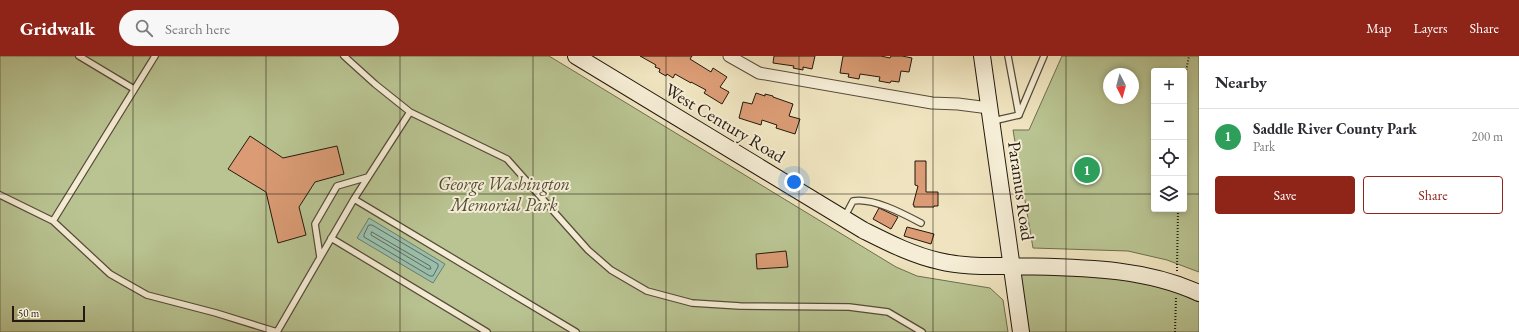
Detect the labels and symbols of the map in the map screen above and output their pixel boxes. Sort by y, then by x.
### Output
north arrow [1103,68,1139,104]
street label: West Century Road [661,78,790,168]
street label: Paramus Road [1003,140,1040,243]
pin: 1 [1074,155,1100,185]
park label: George Washington Memorial Park [438,172,570,216]
your location [784,172,804,192]
scale bar [12,304,85,323]

